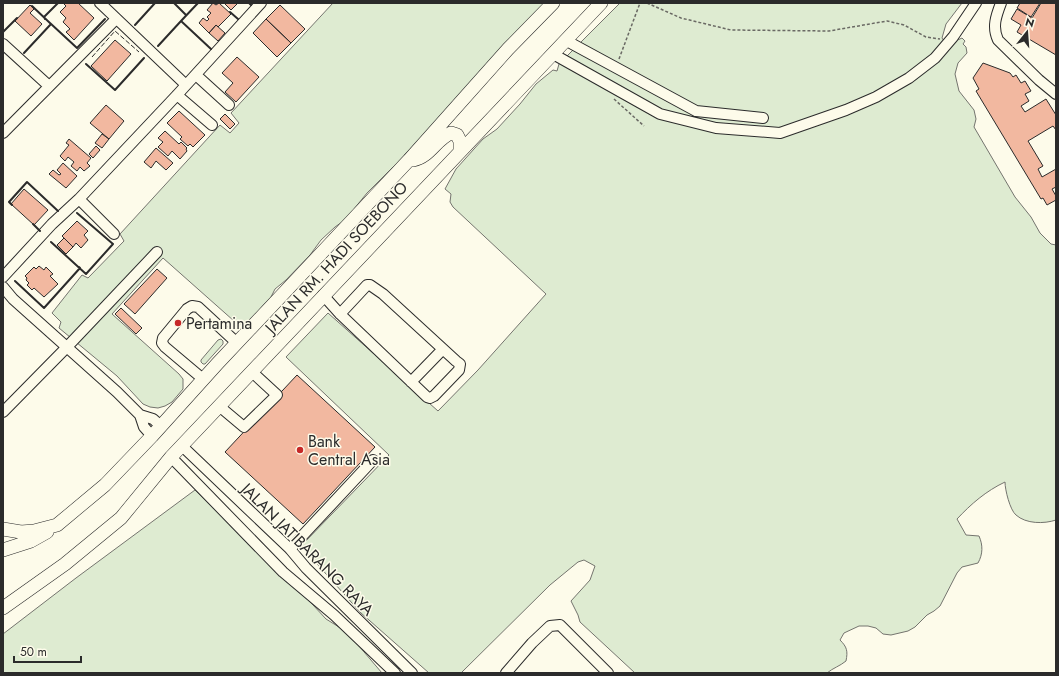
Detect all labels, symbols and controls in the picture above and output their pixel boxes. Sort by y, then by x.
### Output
north arrow [1007,12,1047,52]
text: N [1023,14,1036,31]
street label: JALAN RM. HADI SOEBONO [258,176,413,340]
place label: Pertamina [186,312,252,335]
marker: Pertamina [173,318,183,328]
place label: Bank Central Asia [308,430,390,471]
marker: Bank Central Asia [295,445,305,455]
street label: JALAN JATIBARANG RAYA [235,476,379,621]
scale bar [14,638,81,664]
text: 50 m [20,643,47,661]

